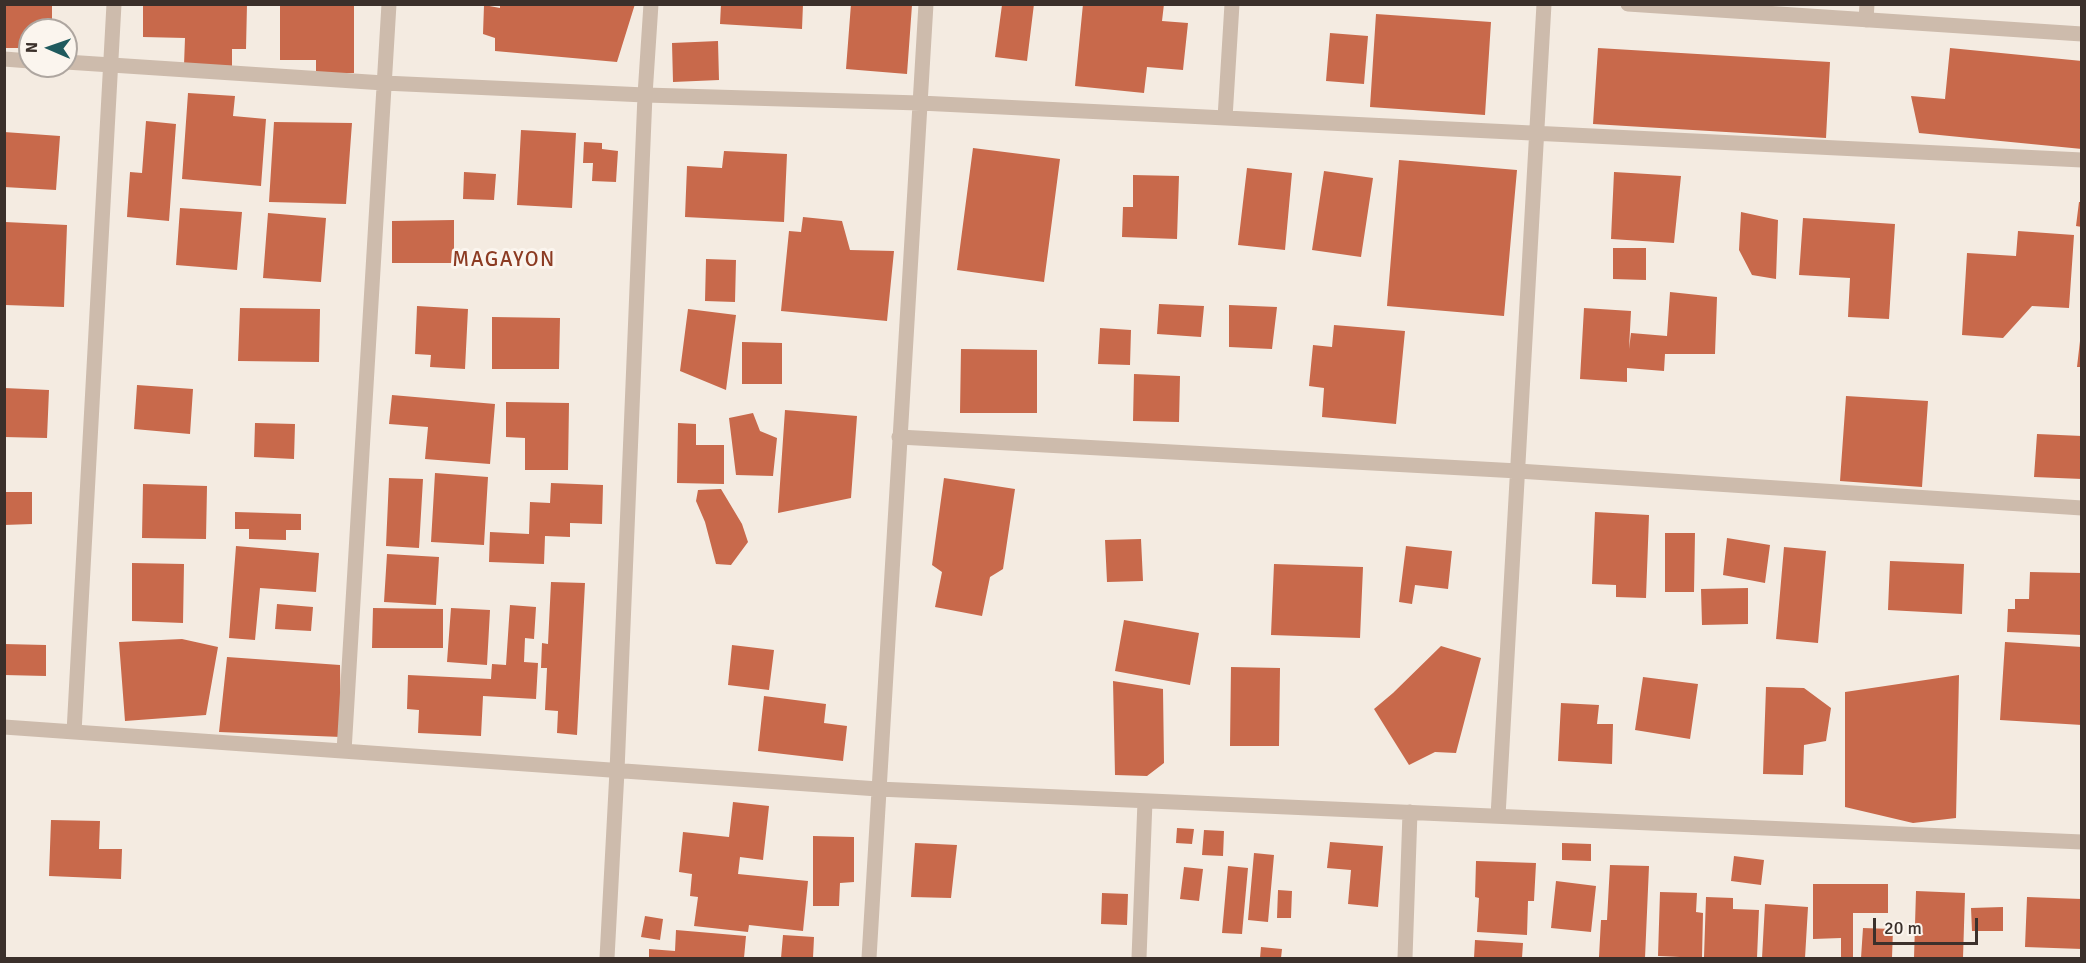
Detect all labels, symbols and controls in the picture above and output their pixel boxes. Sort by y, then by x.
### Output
north arrow [18,18,78,78]
text: N [22,42,42,53]
district label: MAGAYON [452,247,556,273]
scale bar [1876,906,1981,944]
text: 20 m [1884,917,1922,939]

